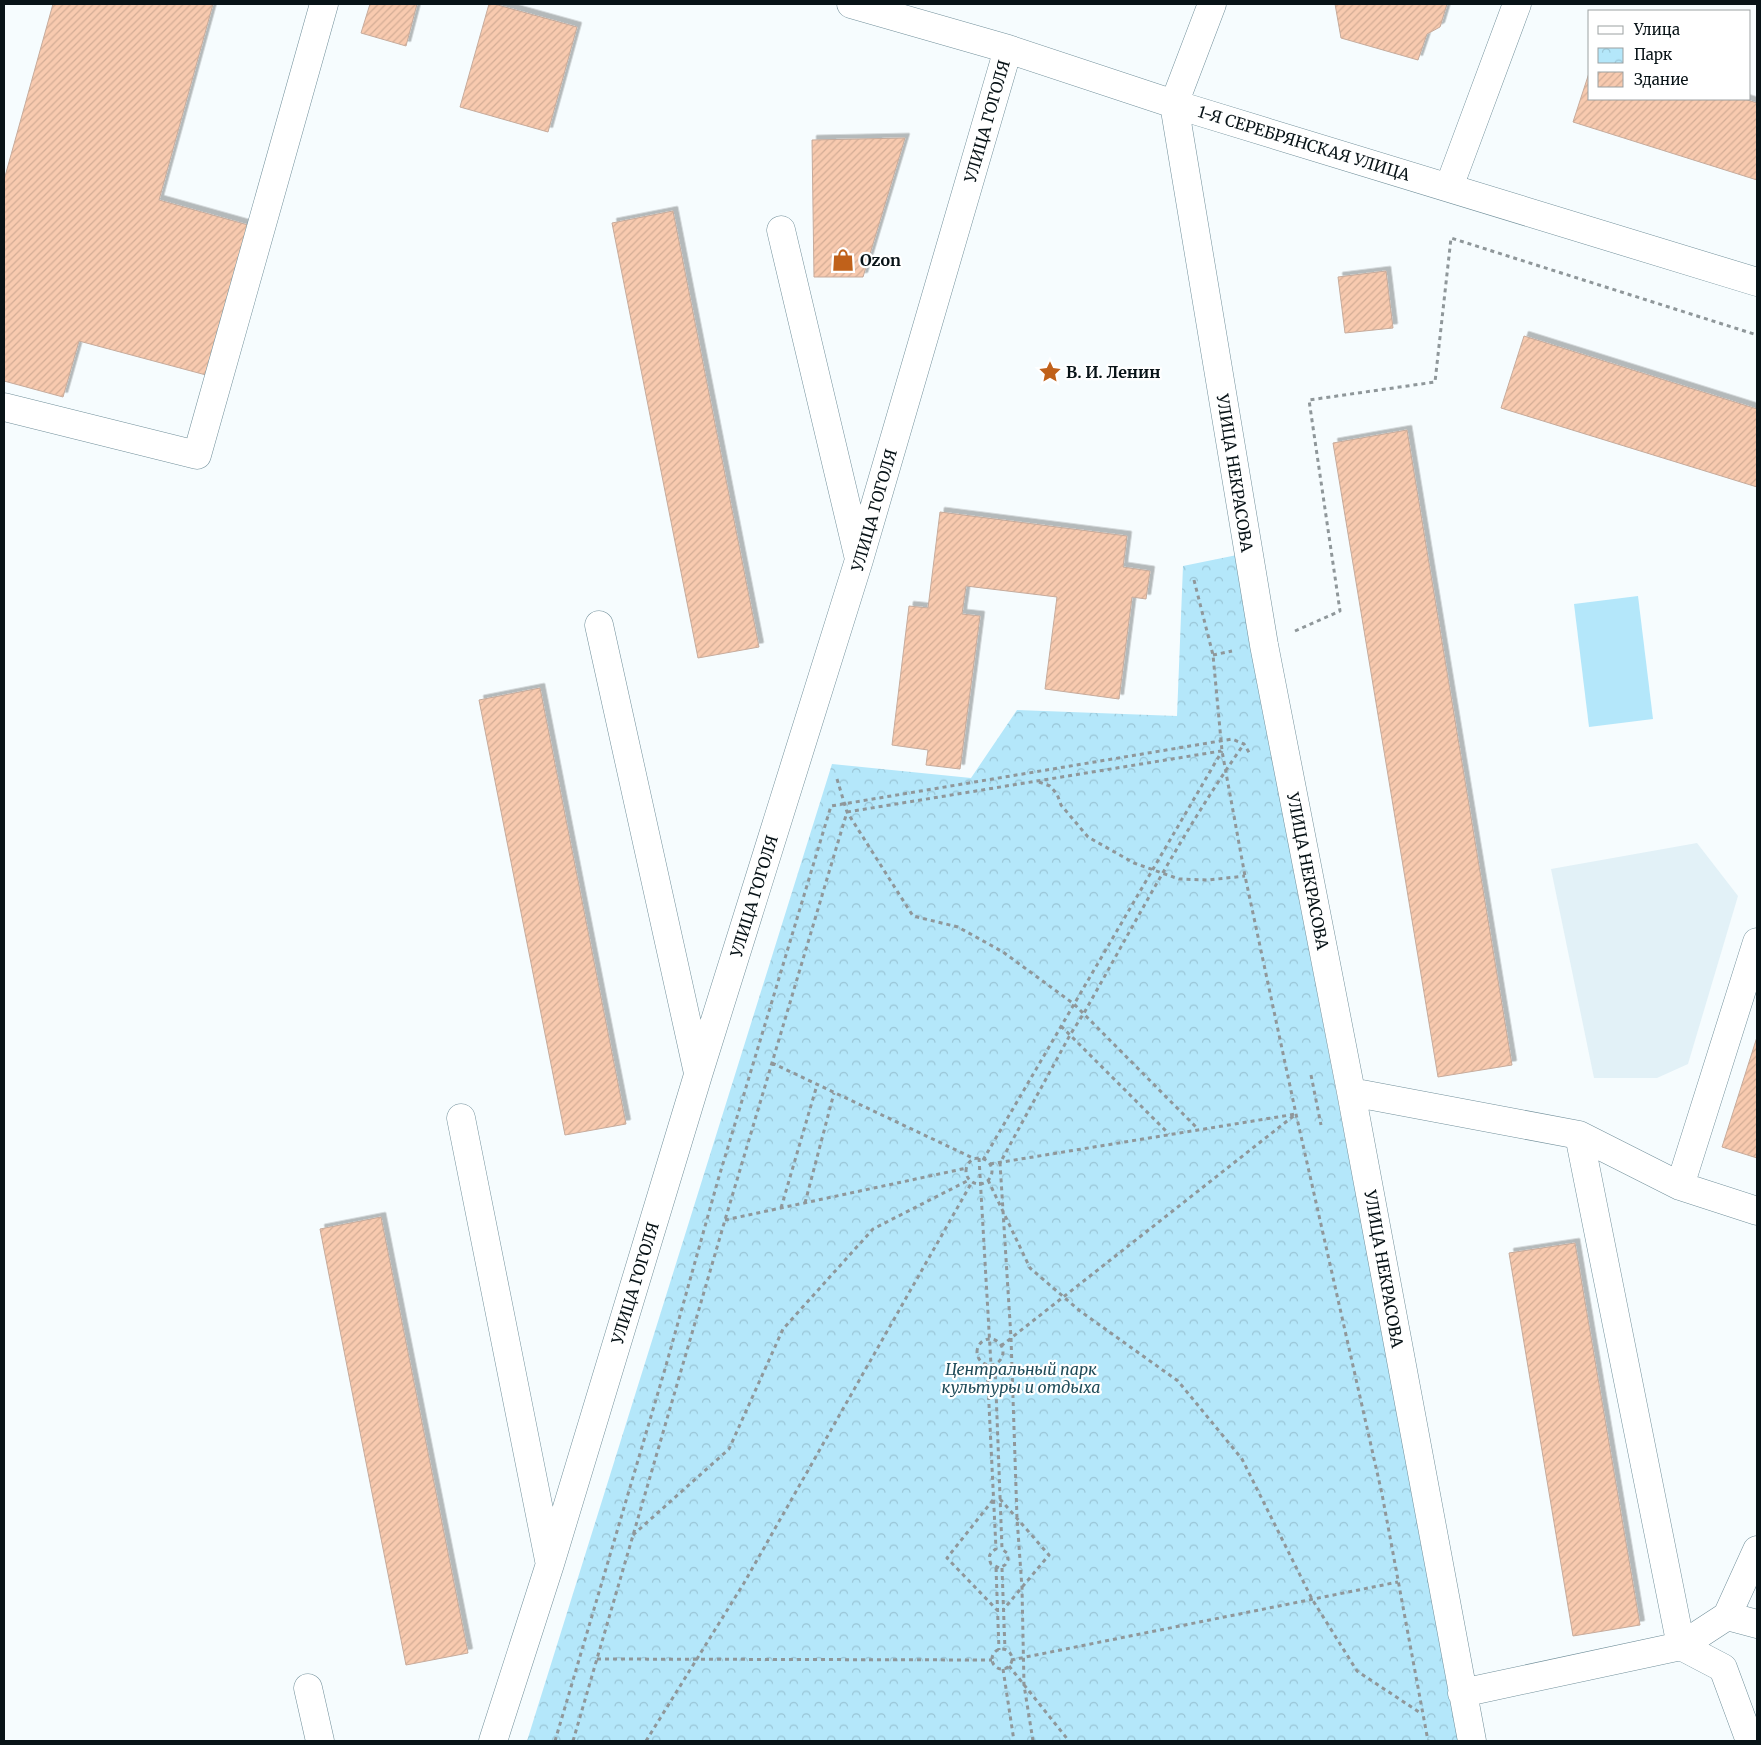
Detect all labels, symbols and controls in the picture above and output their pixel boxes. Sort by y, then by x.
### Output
legend [1588,10,1751,100]
text: Улица [1633,20,1680,39]
text: Парк [1634,45,1673,64]
street label: УЛИЦА ГОГОЛЯ [960,57,1014,186]
text: Здание [1634,70,1688,89]
street label: 1-Я СЕРЕБРЯНСКАЯ УЛИЦА [1195,101,1413,185]
shop icon: Ozon [830,247,856,273]
place label: Ozon [860,250,901,270]
place icon: В. И. Ленин [1037,359,1063,385]
place label: В. И. Ленин [1066,362,1160,382]
street label: УЛИЦА НЕКРАСОВА [1212,392,1257,554]
street label: УЛИЦА ГОГОЛЯ [847,446,901,575]
street label: УЛИЦА НЕКРАСОВА [1283,790,1333,952]
street label: УЛИЦА ГОГОЛЯ [726,833,782,960]
street label: УЛИЦА НЕКРАСОВА [1360,1188,1408,1350]
street label: УЛИЦА ГОГОЛЯ [607,1220,663,1347]
park label: Центральный парк культуры и отдыха [941,1359,1101,1397]

